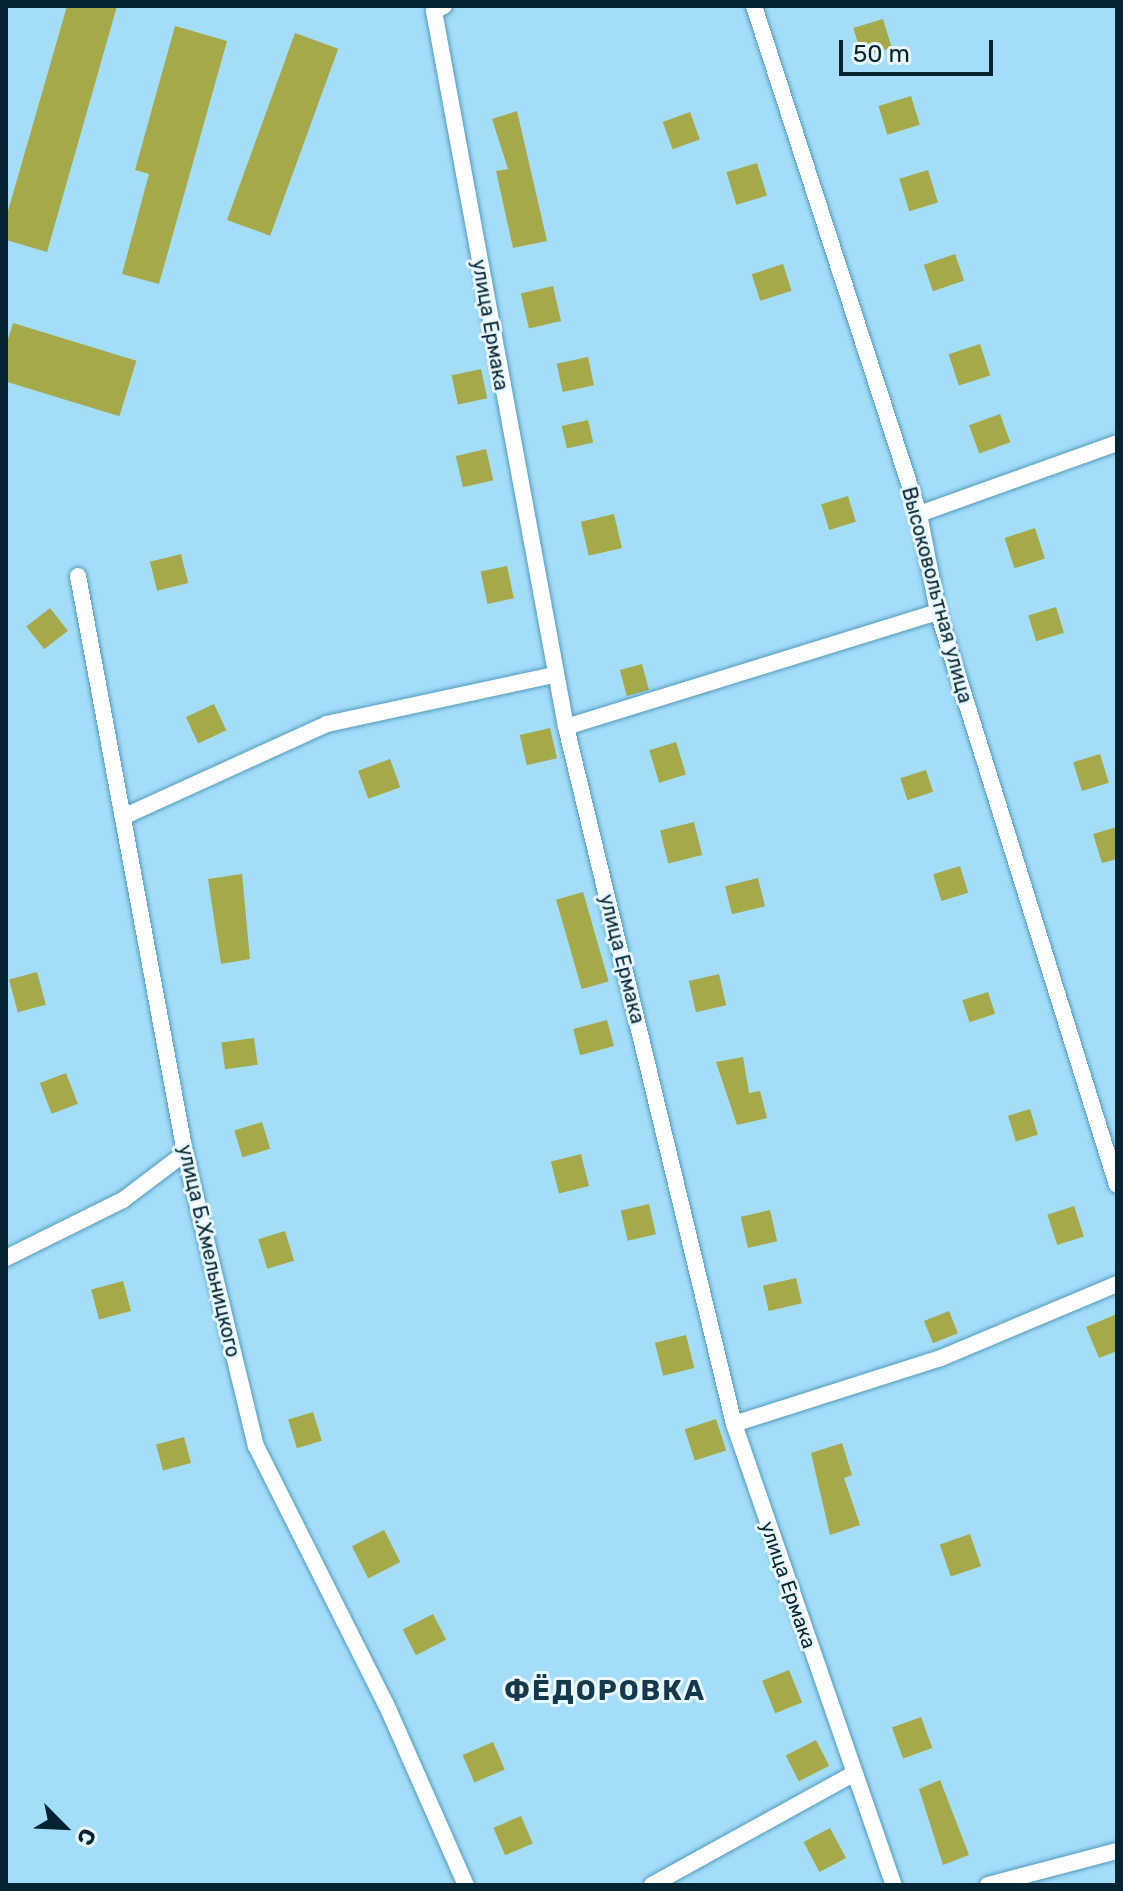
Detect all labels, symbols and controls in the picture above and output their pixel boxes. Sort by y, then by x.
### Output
scale bar [843,24,997,74]
text: 50 m [853,40,910,68]
street label: улица Ермака [467,257,513,393]
street label: Высоковольтная улица [897,484,977,706]
street label: улица Ермака [594,892,650,1026]
street label: улица Б.Хмельницкого [173,1142,245,1360]
street label: улица Ермака [755,1518,821,1652]
district label: ФЁДОРОВКА [504,1674,706,1708]
north arrow [24,1787,104,1867]
text: С [71,1824,102,1850]

